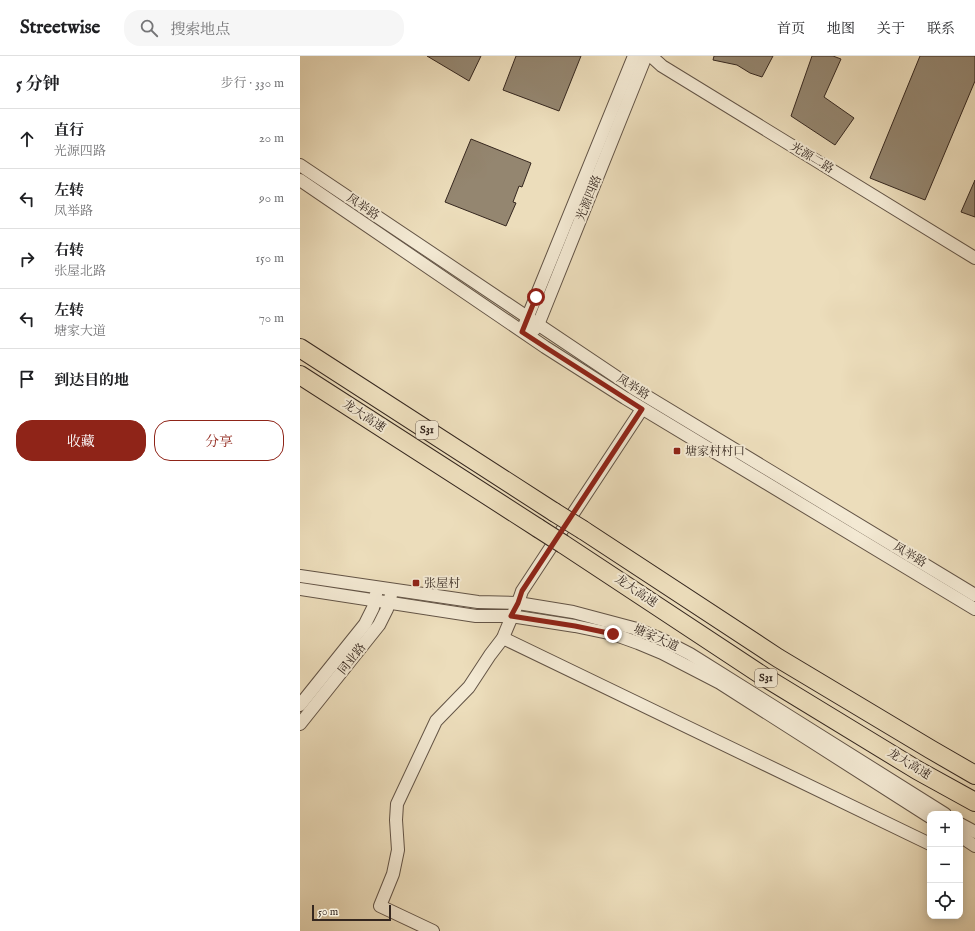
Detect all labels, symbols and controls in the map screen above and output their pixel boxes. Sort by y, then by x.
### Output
search box [124,10,404,46]
text: Streetwise [20,16,100,40]
icon: search [138,17,160,39]
text: 搜索地点 [170,20,230,39]
text: 首页 [777,20,805,38]
text: 地图 [827,20,855,38]
text: 关于 [877,20,905,38]
text: 联系 [927,20,955,38]
text: 5 分钟 [16,74,60,95]
text: 步行 · 330 m [220,75,284,92]
text: 直行 [54,121,84,140]
icon: ahead [16,128,38,150]
text: 20 m [259,130,284,147]
street label: 光源二路 [788,139,836,177]
text: 光源四路 [54,143,106,160]
street label: 光源四路 [573,173,605,223]
text: 左转 [54,181,84,200]
icon: left [16,188,38,210]
text: 90 m [259,190,284,207]
street label: 凤举路 [344,191,382,223]
text: 凤举路 [54,203,93,220]
text: 右转 [54,241,84,260]
icon: right [16,248,38,270]
text: 150 m [255,250,284,267]
text: 张屋北路 [54,263,106,280]
route start [527,288,545,306]
text: 左转 [54,301,84,320]
icon: left [16,308,38,330]
text: 70 m [259,310,284,327]
text: 塘家大道 [54,323,106,340]
icon: arrive [16,368,38,390]
text: 到达目的地 [54,371,129,390]
street label: 凤举路 [614,371,652,403]
street label: 龙大高速 [340,397,388,435]
button: 收藏 [16,420,146,461]
button: 分享 [154,420,284,461]
road number: S31 [416,421,438,439]
place label: 塘家村村口 [685,444,745,459]
marker: 塘家村村口 [672,446,682,456]
street label: 凤举路 [891,539,929,571]
street label: 龙大高速 [612,571,660,611]
place label: 张屋村 [424,576,460,591]
marker: 张屋村 [411,578,421,588]
street label: 塘家大道 [631,621,681,655]
route end [604,625,622,643]
street label: 同业路 [335,640,369,678]
road number: S31 [755,669,777,687]
street label: 龙大高速 [885,745,933,783]
map controls [927,811,963,919]
button: + [927,811,963,847]
button: − [927,847,963,883]
button: locate [927,883,963,919]
scale bar [312,903,391,922]
text: 50 m [318,905,338,919]

